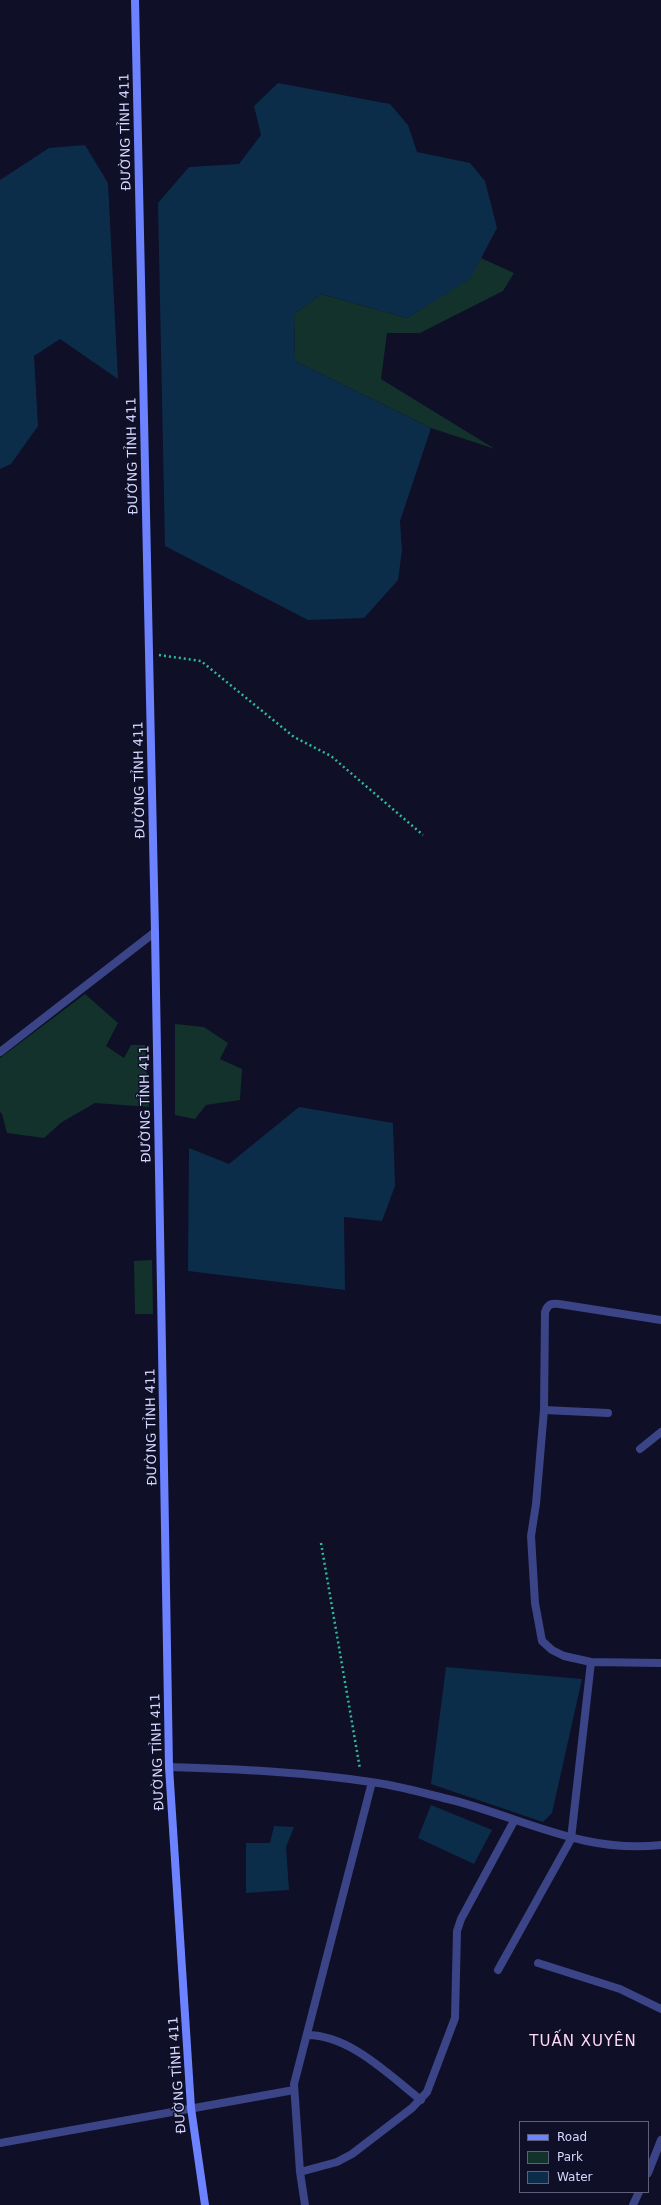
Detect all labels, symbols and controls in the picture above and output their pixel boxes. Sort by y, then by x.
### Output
street label: ĐƯỜNG TỈNH 411 [117,73,135,191]
street label: ĐƯỜNG TỈNH 411 [124,397,142,515]
street label: ĐƯỜNG TỈNH 411 [131,721,149,839]
street label: ĐƯỜNG TỈNH 411 [137,1045,155,1163]
street label: ĐƯỜNG TỈNH 411 [143,1368,161,1486]
street label: ĐƯỜNG TỈNH 411 [148,1693,168,1811]
street label: ĐƯỜNG TỈNH 411 [166,2016,190,2134]
district label: TUẤN XUYÊN [529,2033,637,2051]
legend [519,2121,649,2193]
text: Road [557,2130,587,2144]
text: Park [557,2150,583,2164]
text: Water [557,2170,592,2184]

